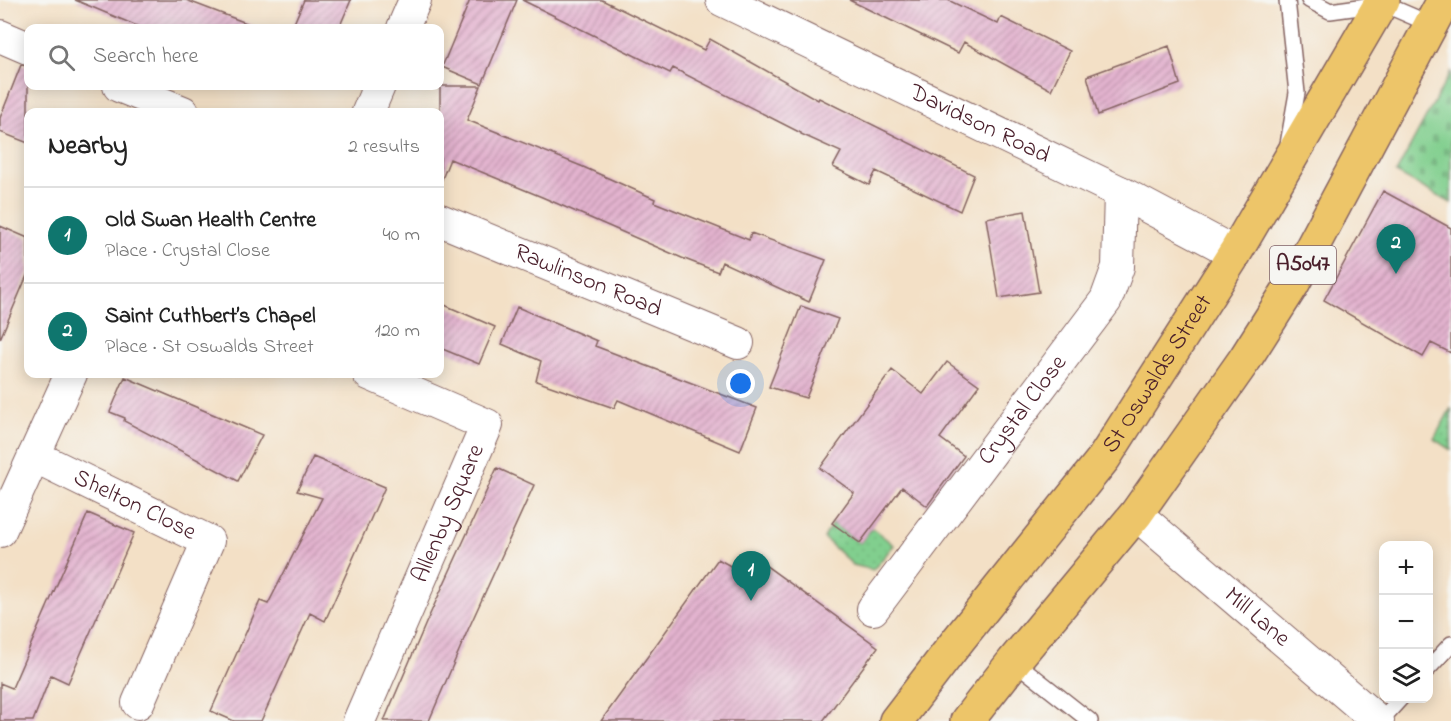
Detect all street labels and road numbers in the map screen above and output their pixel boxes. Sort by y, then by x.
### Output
street label: Davidson Road [902,75,1056,173]
street label: Rawlinson Road [509,235,667,327]
road number: A5047 [1270,246,1336,284]
street label: St Oswalds Street [1094,288,1222,460]
street label: Crystal Close [970,348,1076,473]
street label: Allenby Square [403,439,494,588]
street label: Shelton Close [67,460,202,550]
street label: Mill Lane [1216,579,1298,656]

